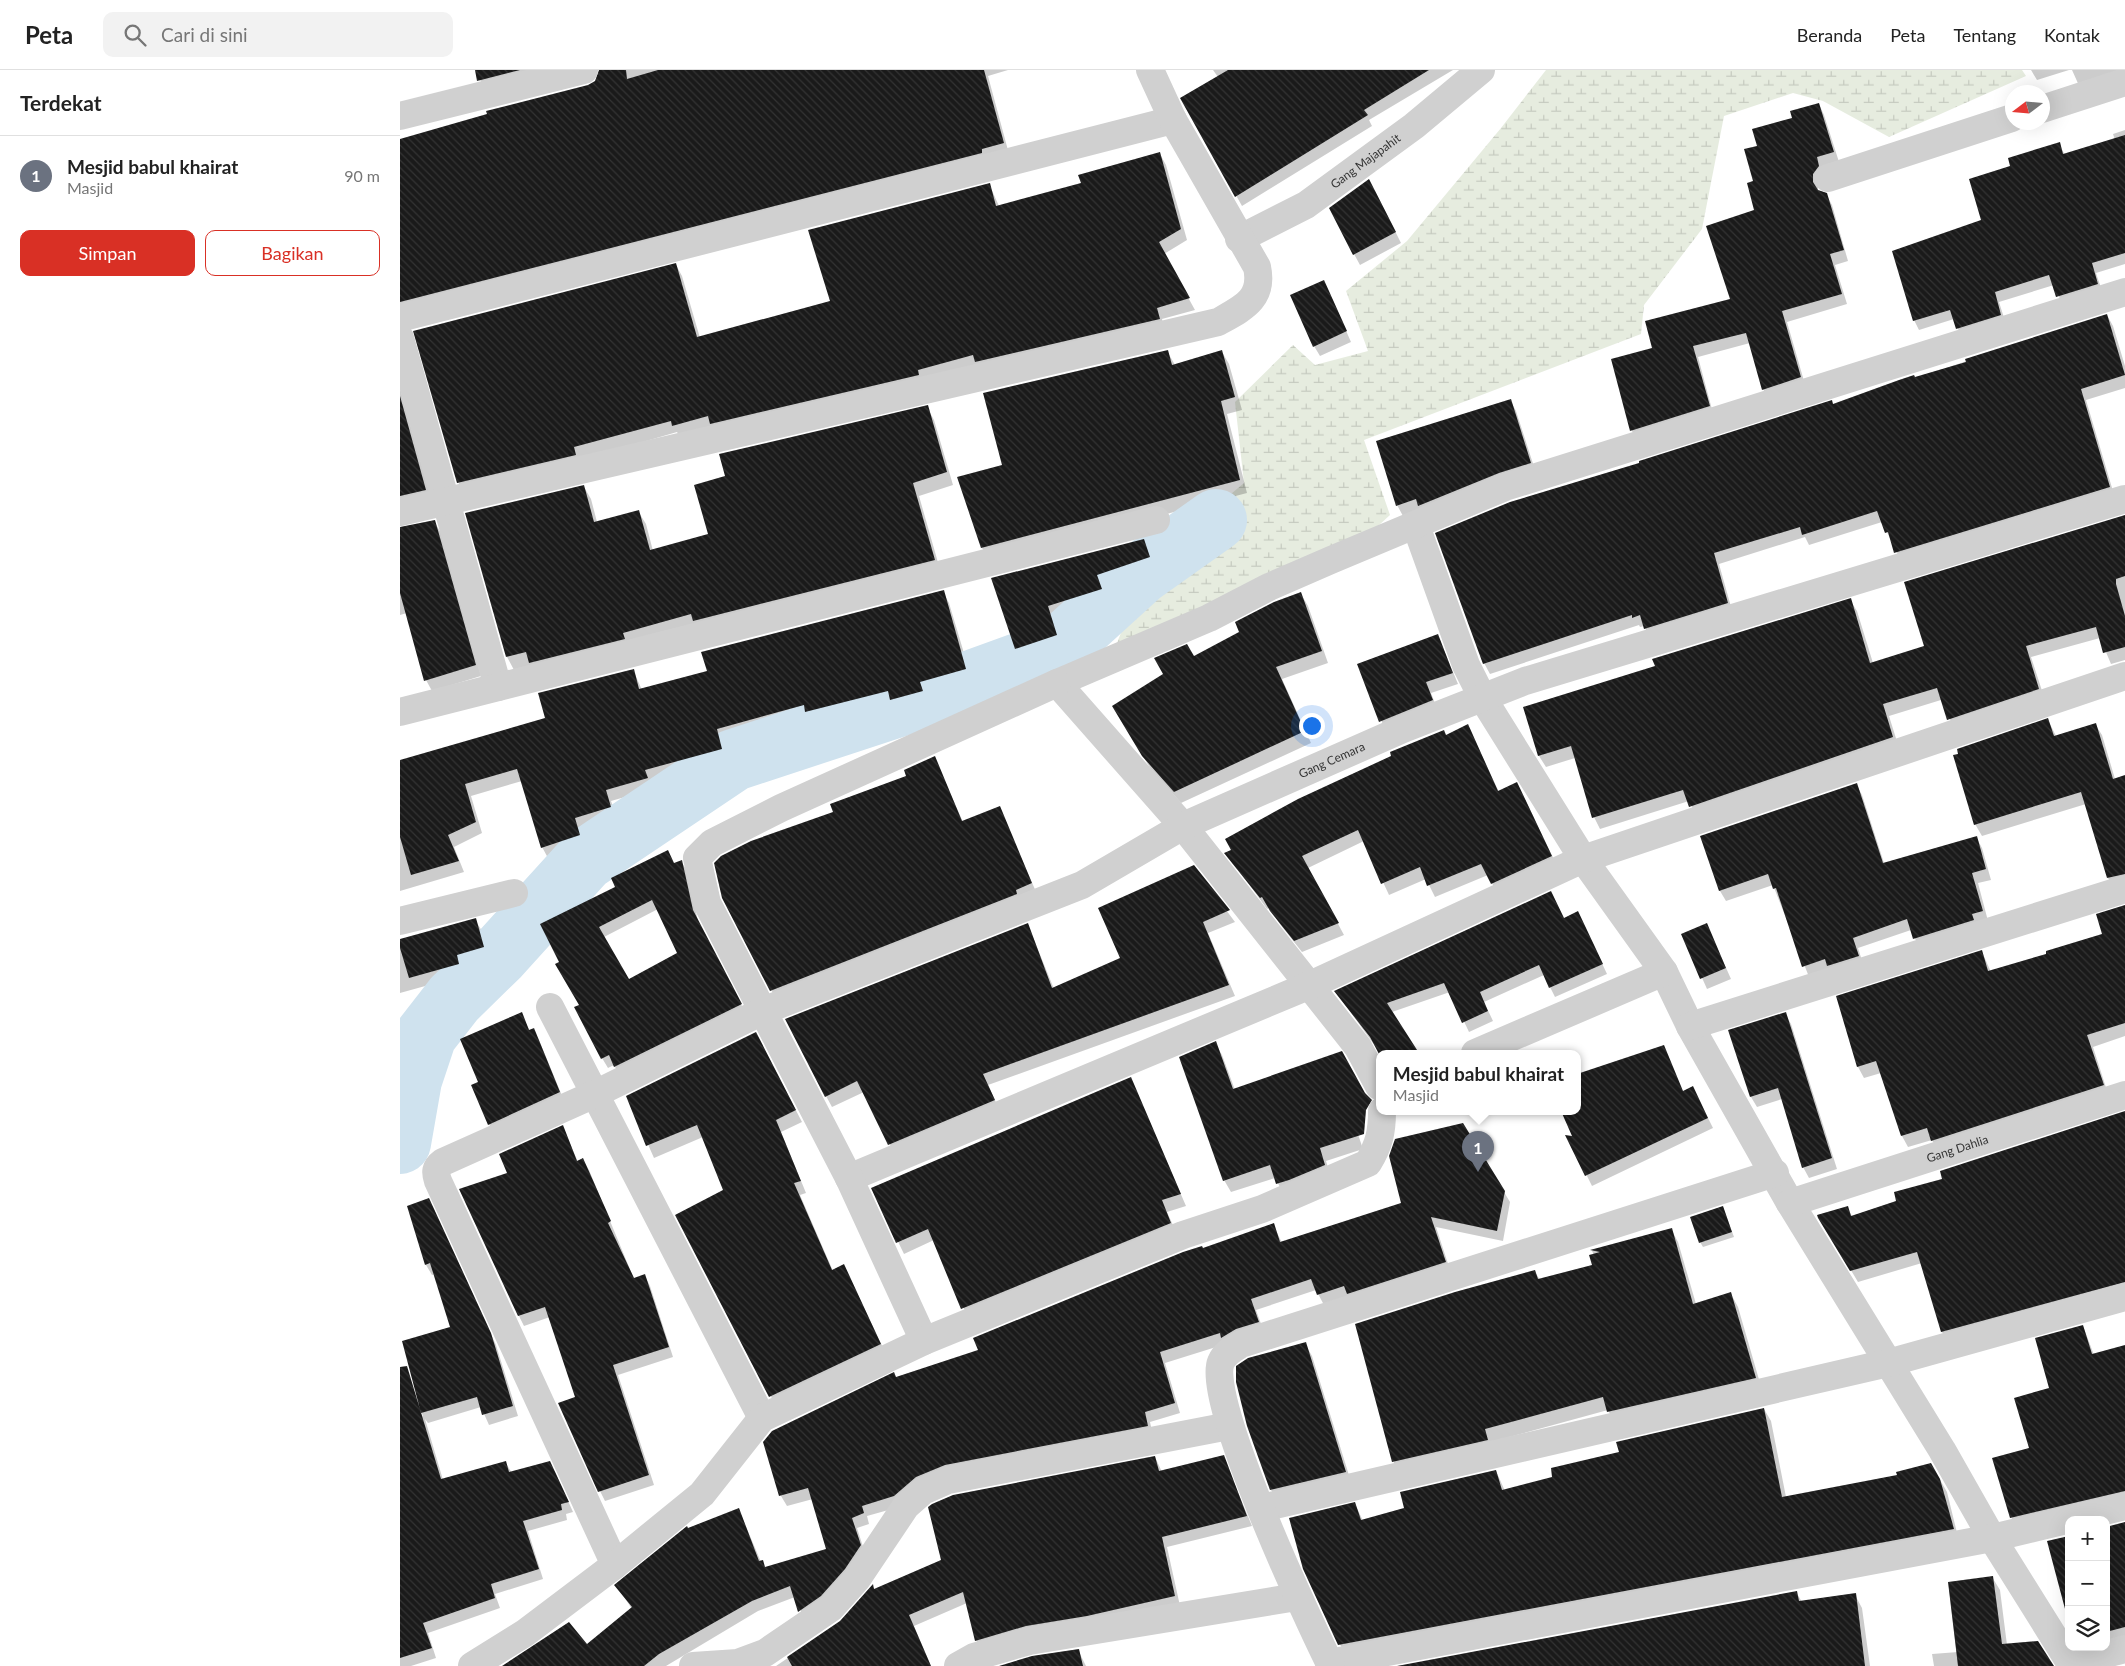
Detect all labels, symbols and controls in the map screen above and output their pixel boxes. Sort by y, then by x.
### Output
search box [103,12,453,57]
text: Peta [25,20,73,49]
icon: search [121,21,149,49]
text: Cari di sini [161,23,248,46]
text: Beranda [1797,24,1862,46]
text: Peta [1890,24,1925,46]
text: Tentang [1953,24,2016,46]
text: Kontak [2044,24,2100,46]
north arrow [2005,85,2050,130]
text: Terdekat [20,90,102,115]
street label: Gang Majapahit [1327,130,1404,192]
text: Mesjid babul khairat [67,155,238,178]
text: 1 [31,166,41,185]
text: 90 m [344,166,380,185]
text: Masjid [67,178,113,197]
button: Simpan [20,230,195,276]
button: Bagikan [205,230,380,276]
your location [1299,713,1325,739]
street label: Gang Cemara [1296,739,1367,781]
popup [1376,1050,1581,1115]
text: Mesjid babul khairat [1393,1062,1564,1085]
text: Masjid [1393,1085,1439,1104]
pin: 1 [1462,1131,1494,1172]
street label: Gang Dahlia [1925,1132,1990,1165]
map controls [2065,1516,2110,1651]
button: + [2065,1516,2110,1561]
button: − [2065,1561,2110,1606]
button: layers [2065,1606,2110,1651]

